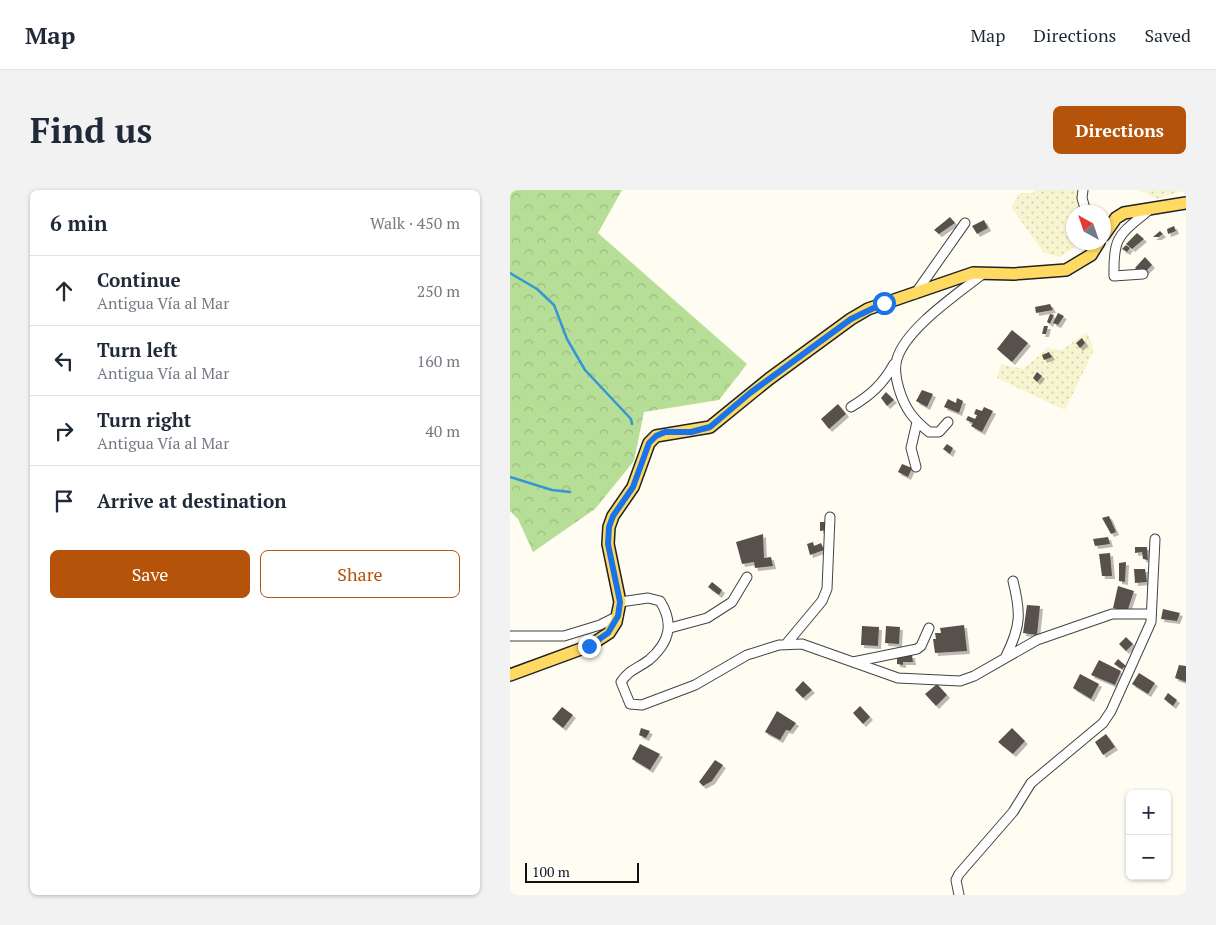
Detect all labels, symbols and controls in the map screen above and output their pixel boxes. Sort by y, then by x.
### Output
text: Map [25,19,75,51]
text: Map [970,23,1005,47]
text: Directions [1033,23,1116,47]
text: Saved [1144,23,1191,47]
button: Directions [1053,106,1186,154]
text: Find us [30,107,152,153]
north arrow [1066,205,1111,250]
text: 6 min [50,209,107,237]
text: Walk · 450 m [370,212,460,234]
text: Continue [97,267,181,292]
icon: ahead [50,277,78,305]
text: 250 m [417,280,460,302]
text: Antigua Vía al Mar [97,292,229,314]
route start [873,292,896,315]
text: Turn left [97,337,178,362]
icon: left [50,347,78,375]
text: 160 m [417,350,460,372]
text: Antigua Vía al Mar [97,362,229,384]
text: Turn right [97,407,191,432]
icon: right [50,417,78,445]
text: 40 m [425,420,460,442]
text: Antigua Vía al Mar [97,432,229,454]
icon: arrive [50,487,78,515]
text: Arrive at destination [97,488,286,513]
button: Save [50,550,250,598]
button: Share [260,550,460,598]
route end [578,635,601,658]
map controls [1126,790,1171,880]
button: + [1126,790,1171,835]
button: − [1126,835,1171,880]
scale bar [525,860,639,883]
text: 100 m [532,862,570,881]

